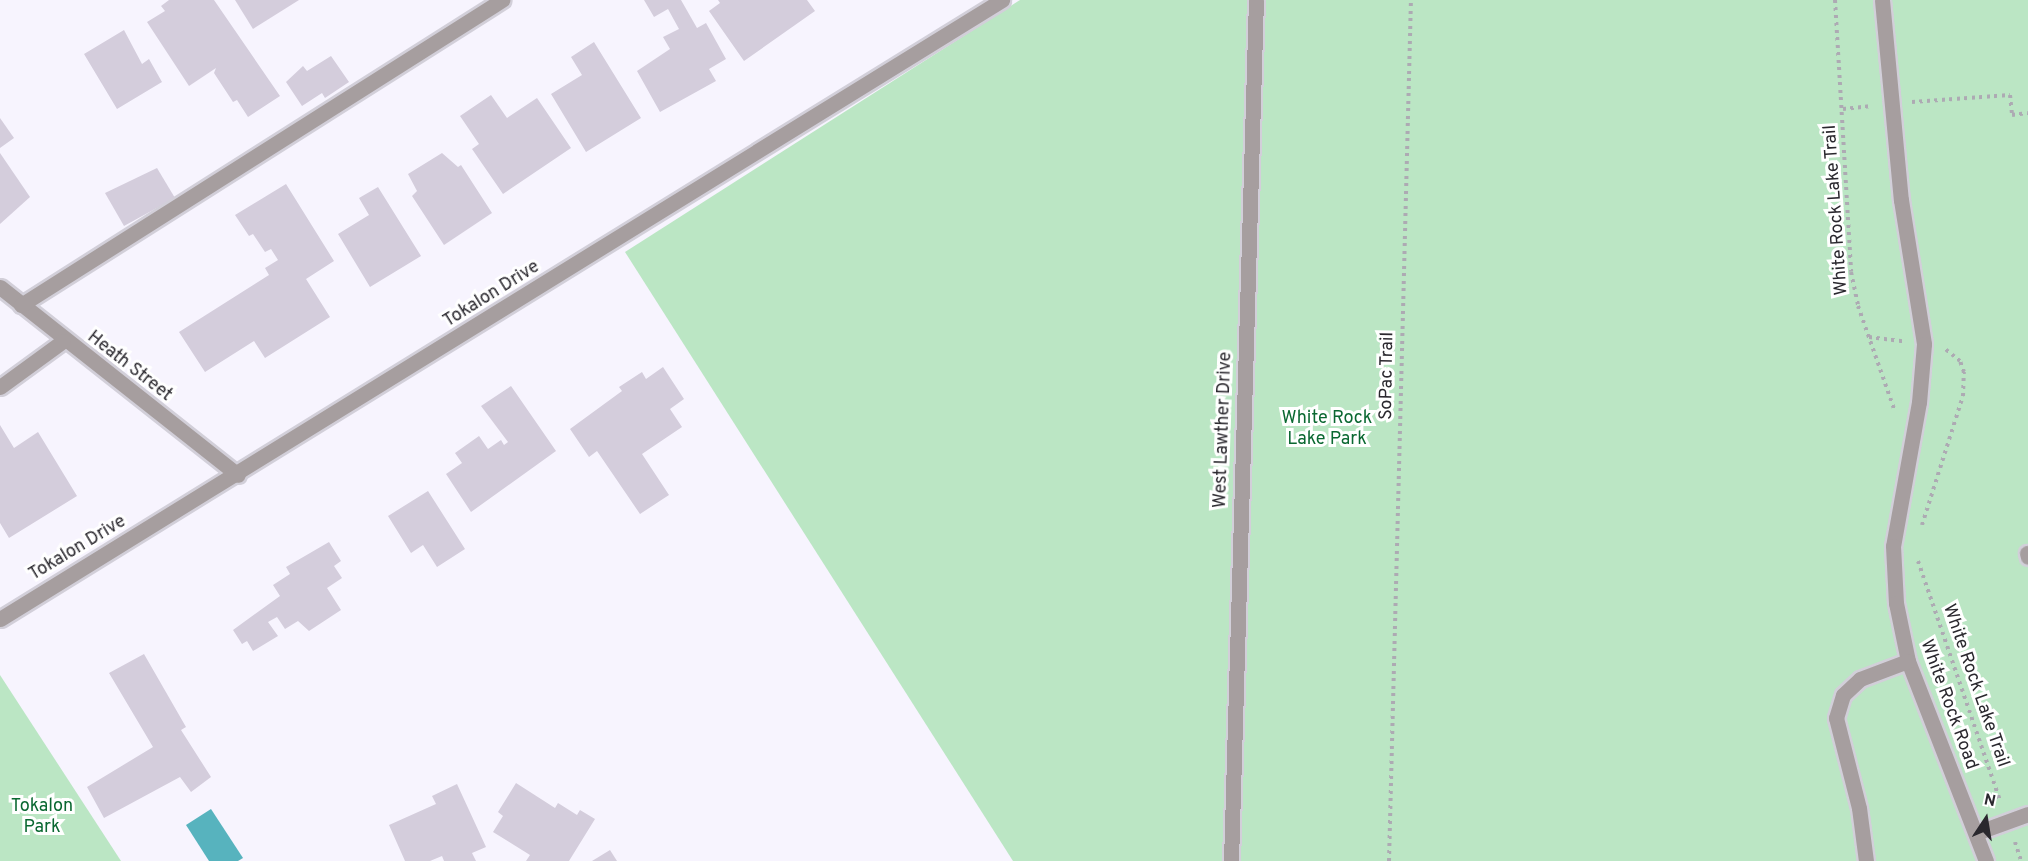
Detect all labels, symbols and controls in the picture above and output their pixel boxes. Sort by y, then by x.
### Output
street label: White Rock Lake Trail [1820,124,1854,296]
street label: Tokalon Drive [440,257,544,333]
street label: Heath Street [82,327,176,407]
street label: SoPac Trail [1376,331,1400,421]
street label: West Lawther Drive [1210,351,1238,509]
park label: White Rock Lake Park [1282,409,1372,452]
street label: Tokalon Drive [26,512,130,586]
street label: White Rock Lake Trail [1937,601,2013,771]
street label: White Rock Road [1914,637,1982,773]
north arrow [1956,789,2016,849]
text: N [1982,790,1997,812]
park label: Tokalon Park [11,797,73,840]

